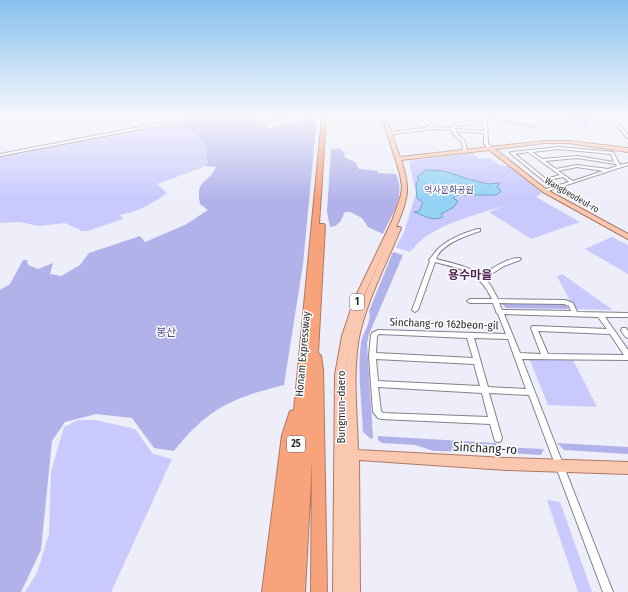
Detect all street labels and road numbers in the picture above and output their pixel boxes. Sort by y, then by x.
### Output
street label: Wangbeodeul-ro [543,175,601,215]
road number: 1 [350,294,364,310]
street label: Honam Expressway [293,311,313,397]
street label: Sinchang-ro 162beon-gil [389,316,499,332]
street label: Bungmun-daero [335,370,348,443]
road number: 25 [287,436,305,452]
street label: Sinchang-ro [453,439,518,457]

